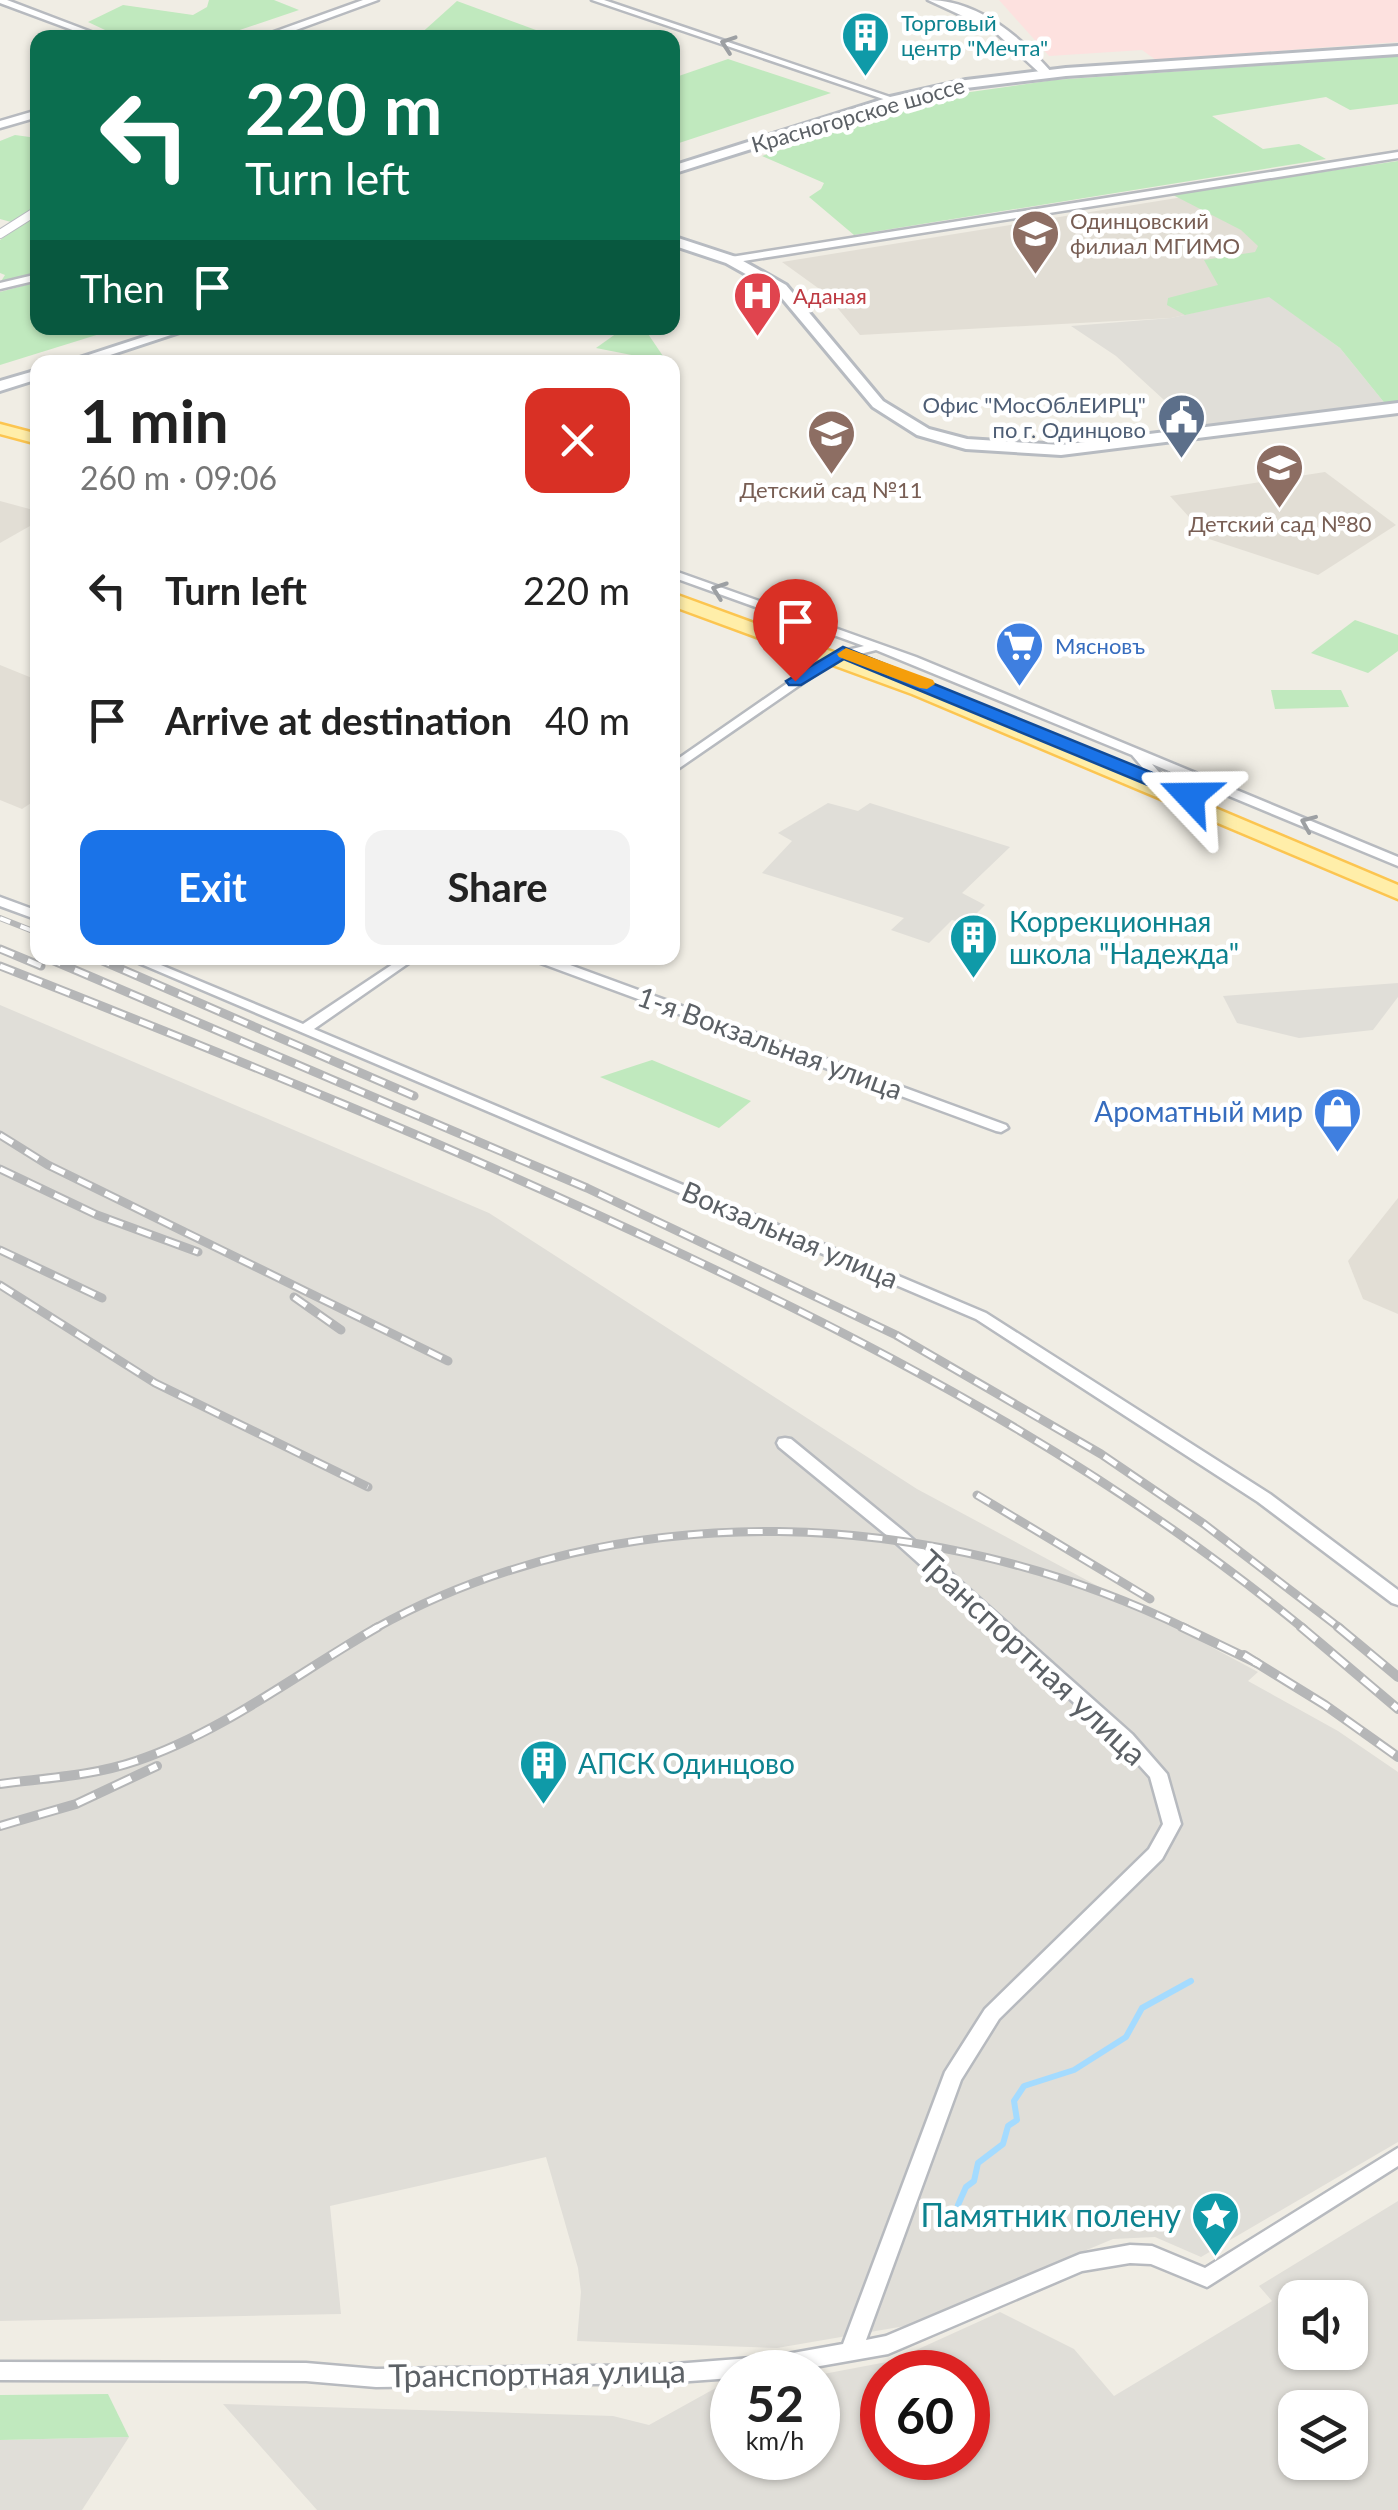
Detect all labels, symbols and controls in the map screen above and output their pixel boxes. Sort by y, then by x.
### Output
place label: Торговый центр "Мечта" [901,9,1048,61]
building icon: Торговый центр "Мечта" [840,10,892,78]
one-way arrow [720,36,737,56]
text: 220 m [245,66,442,150]
icon: left [80,70,210,200]
street label: Красногорское шоссе [748,71,968,158]
text: Turn left [245,151,410,205]
place label: Одинцовский филиал МГИМО [1070,207,1240,259]
school or university icon: Одинцовский филиал МГИМО [1009,208,1061,276]
icon: arrive [185,260,240,315]
text: Then [80,265,165,311]
hospital icon: Аданая [732,270,784,338]
place label: Аданая [793,282,867,309]
text: 1 min [80,384,229,456]
button: close [525,388,630,493]
place label: Офис "МосОблЕИРЦ" по г. Одинцово [922,391,1146,443]
public building icon: Офис "МосОблЕИРЦ" по г. Одинцово [1155,392,1207,460]
school or university icon: Детский сад №11 [805,408,857,476]
school or university icon: Детский сад №80 [1254,442,1306,510]
text: 260 m · 09:06 [80,458,277,497]
place label: Детский сад №11 [739,476,923,503]
place label: Детский сад №80 [1188,510,1372,537]
icon: left [80,563,135,618]
text: Turn left [165,567,307,613]
text: 220 m [523,567,630,613]
pin [753,579,838,682]
one-way arrow [712,581,729,602]
icon: arrive [768,594,823,649]
supermarket icon: Мясновъ [994,620,1046,688]
place label: Мясновъ [1055,632,1145,659]
icon: arrive [80,693,135,748]
text: Arrive at destination [165,697,512,743]
text: 40 m [545,697,630,743]
position arrow [1138,744,1242,848]
one-way arrow [1300,815,1318,835]
button: Exit [80,830,345,945]
button: Share [365,830,630,945]
place label: Коррекционная школа "Надежда" [1009,904,1239,970]
building icon: Коррекционная школа "Надежда" [948,912,1000,980]
street label: 1-я Вокзальная улица [633,978,907,1106]
shop icon: Ароматный мир [1312,1086,1364,1154]
place label: Ароматный мир [1094,1094,1303,1128]
street label: Вокзальная улица [677,1173,904,1295]
street label: Транспортная улица [911,1541,1155,1773]
building icon: АПСК Одинцово [517,1738,569,1806]
place label: АПСК Одинцово [578,1746,795,1780]
place icon: Памятник полену [1190,2190,1242,2258]
place label: Памятник полену [921,2195,1182,2234]
map controls [1278,2280,1368,2480]
button: sound [1278,2280,1368,2370]
street label: Транспортная улица [388,2350,686,2395]
speed limit sign: 60 [860,2350,990,2480]
text: 52 [746,2373,804,2433]
button: layers [1278,2390,1368,2480]
text: km/h [746,2425,804,2455]

